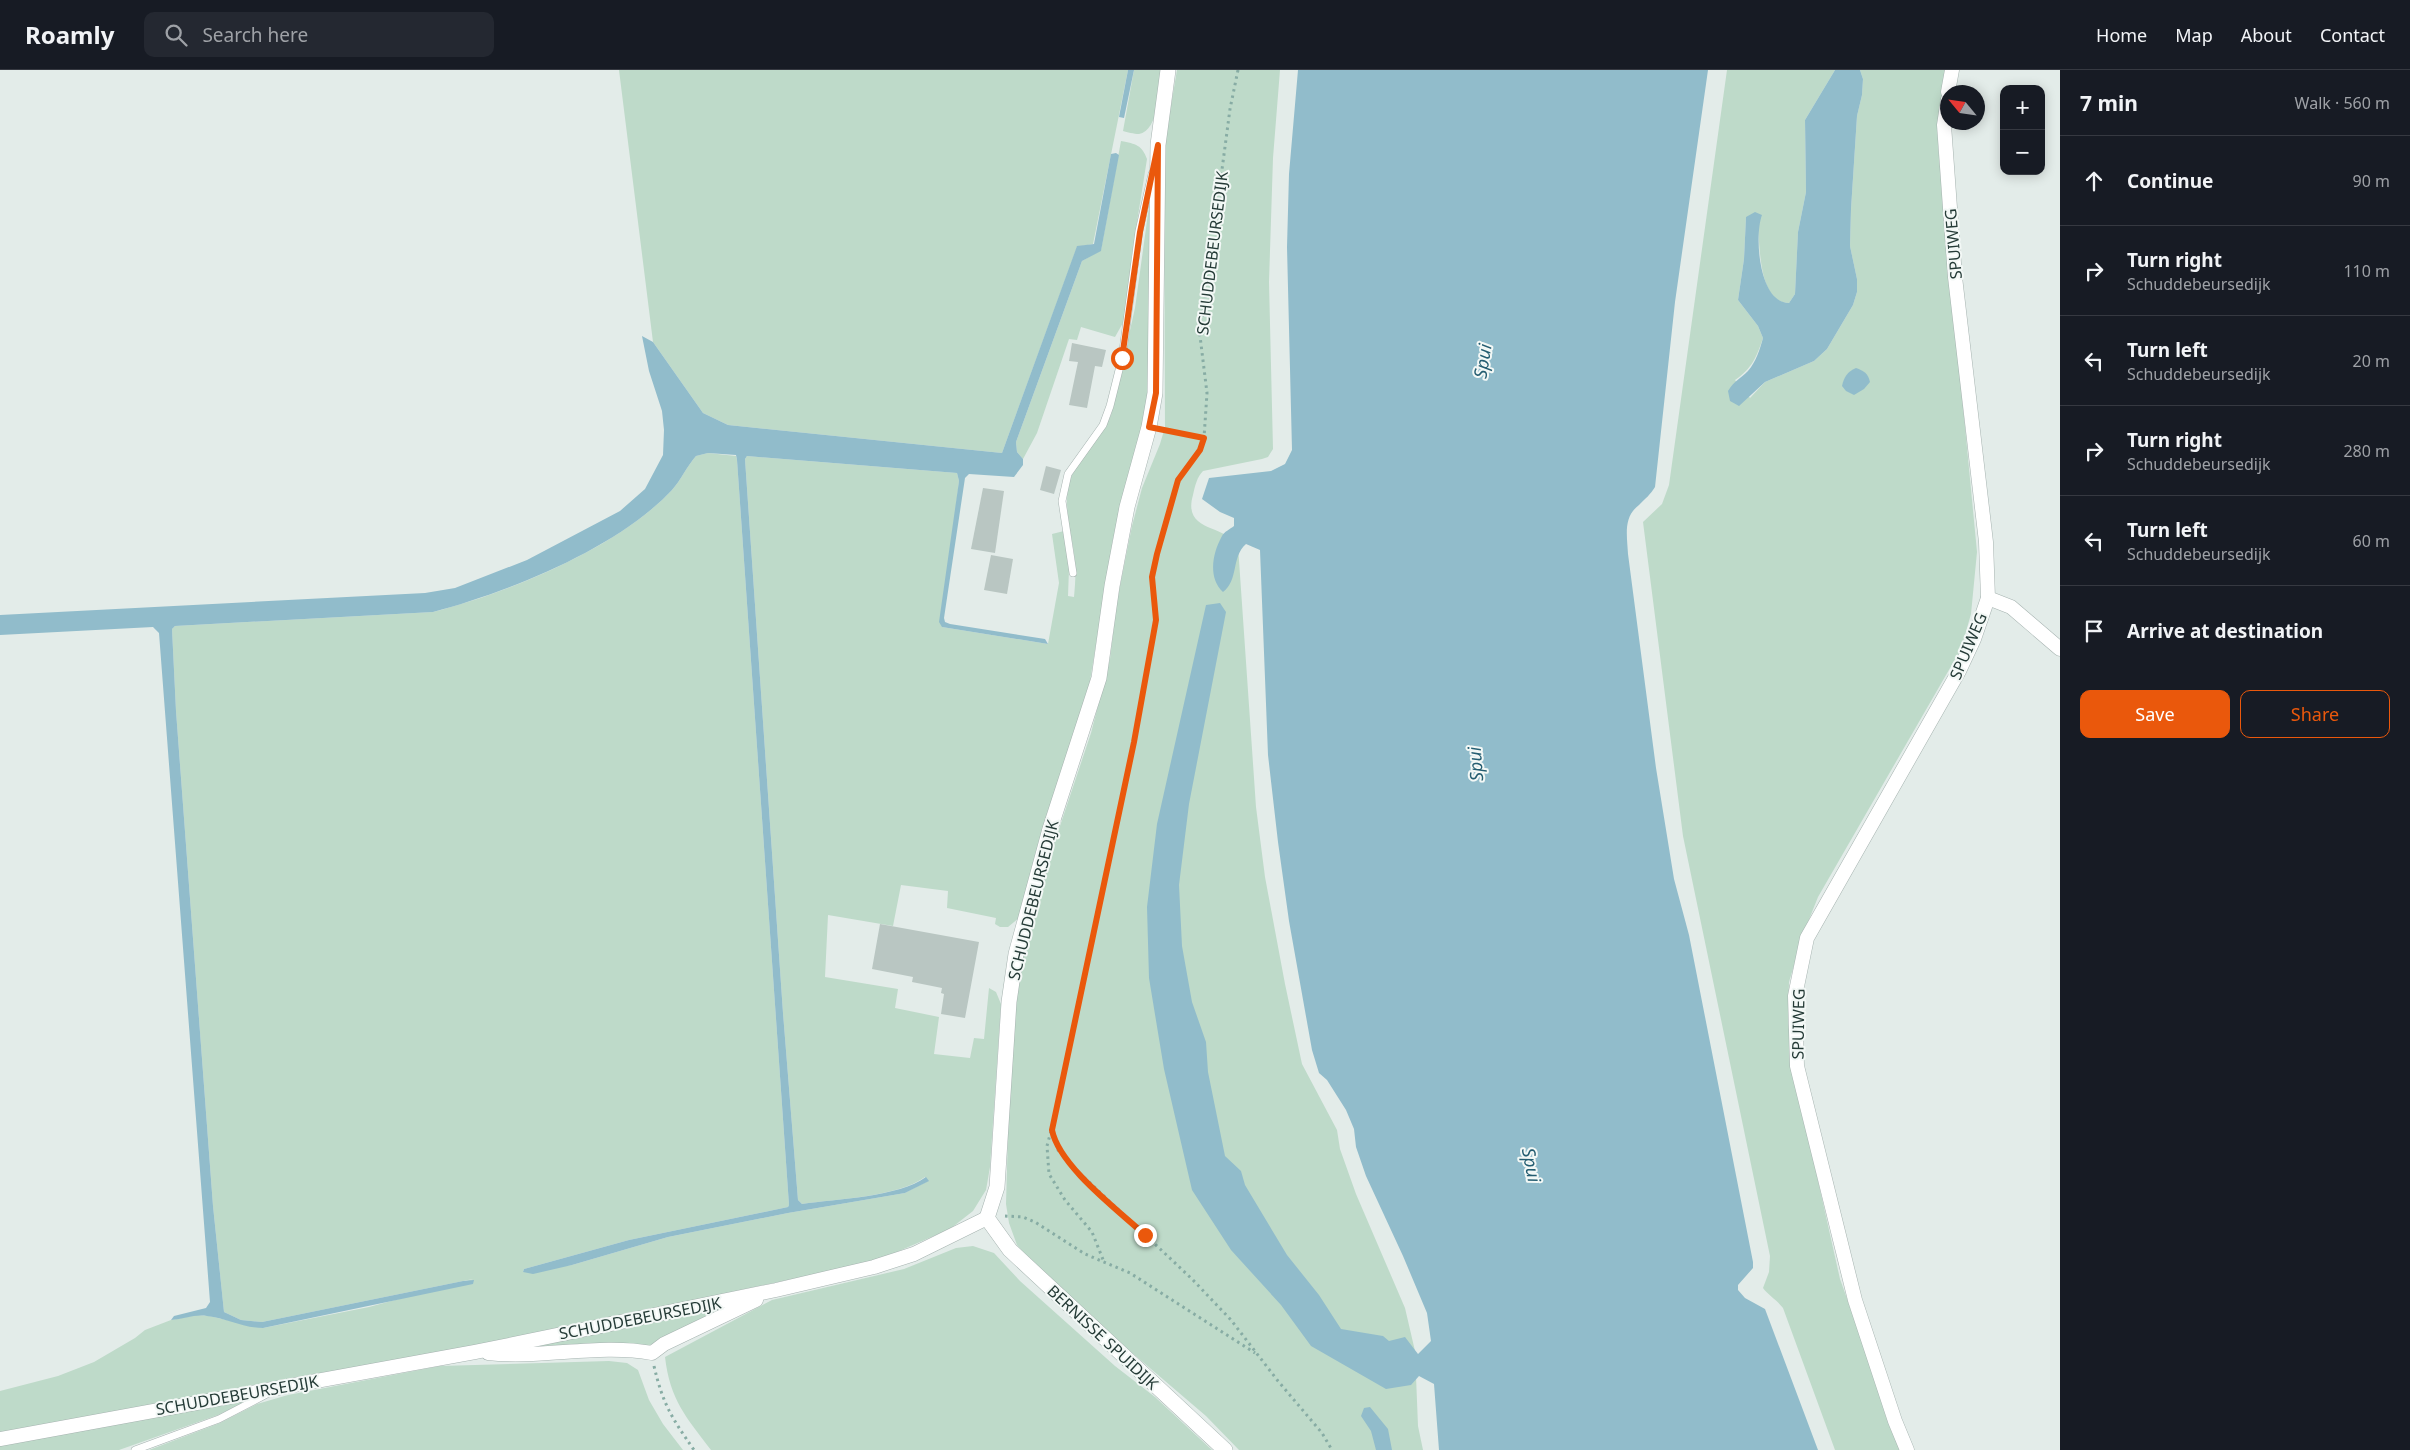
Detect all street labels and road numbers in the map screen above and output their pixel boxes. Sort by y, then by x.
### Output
street label: SCHUDDEBEURSEDIJK [1191,170,1233,336]
street label: SPUIWEG [1939,208,1967,280]
street label: SPUIWEG [1944,609,1992,683]
street label: SCHUDDEBEURSEDIJK [1002,817,1064,983]
street label: SPUIWEG [1786,988,1810,1060]
street label: BERNISSE SPUIDIJK [1043,1280,1163,1394]
street label: SCHUDDEBEURSEDIJK [557,1291,723,1345]
street label: SCHUDDEBEURSEDIJK [154,1370,320,1420]

